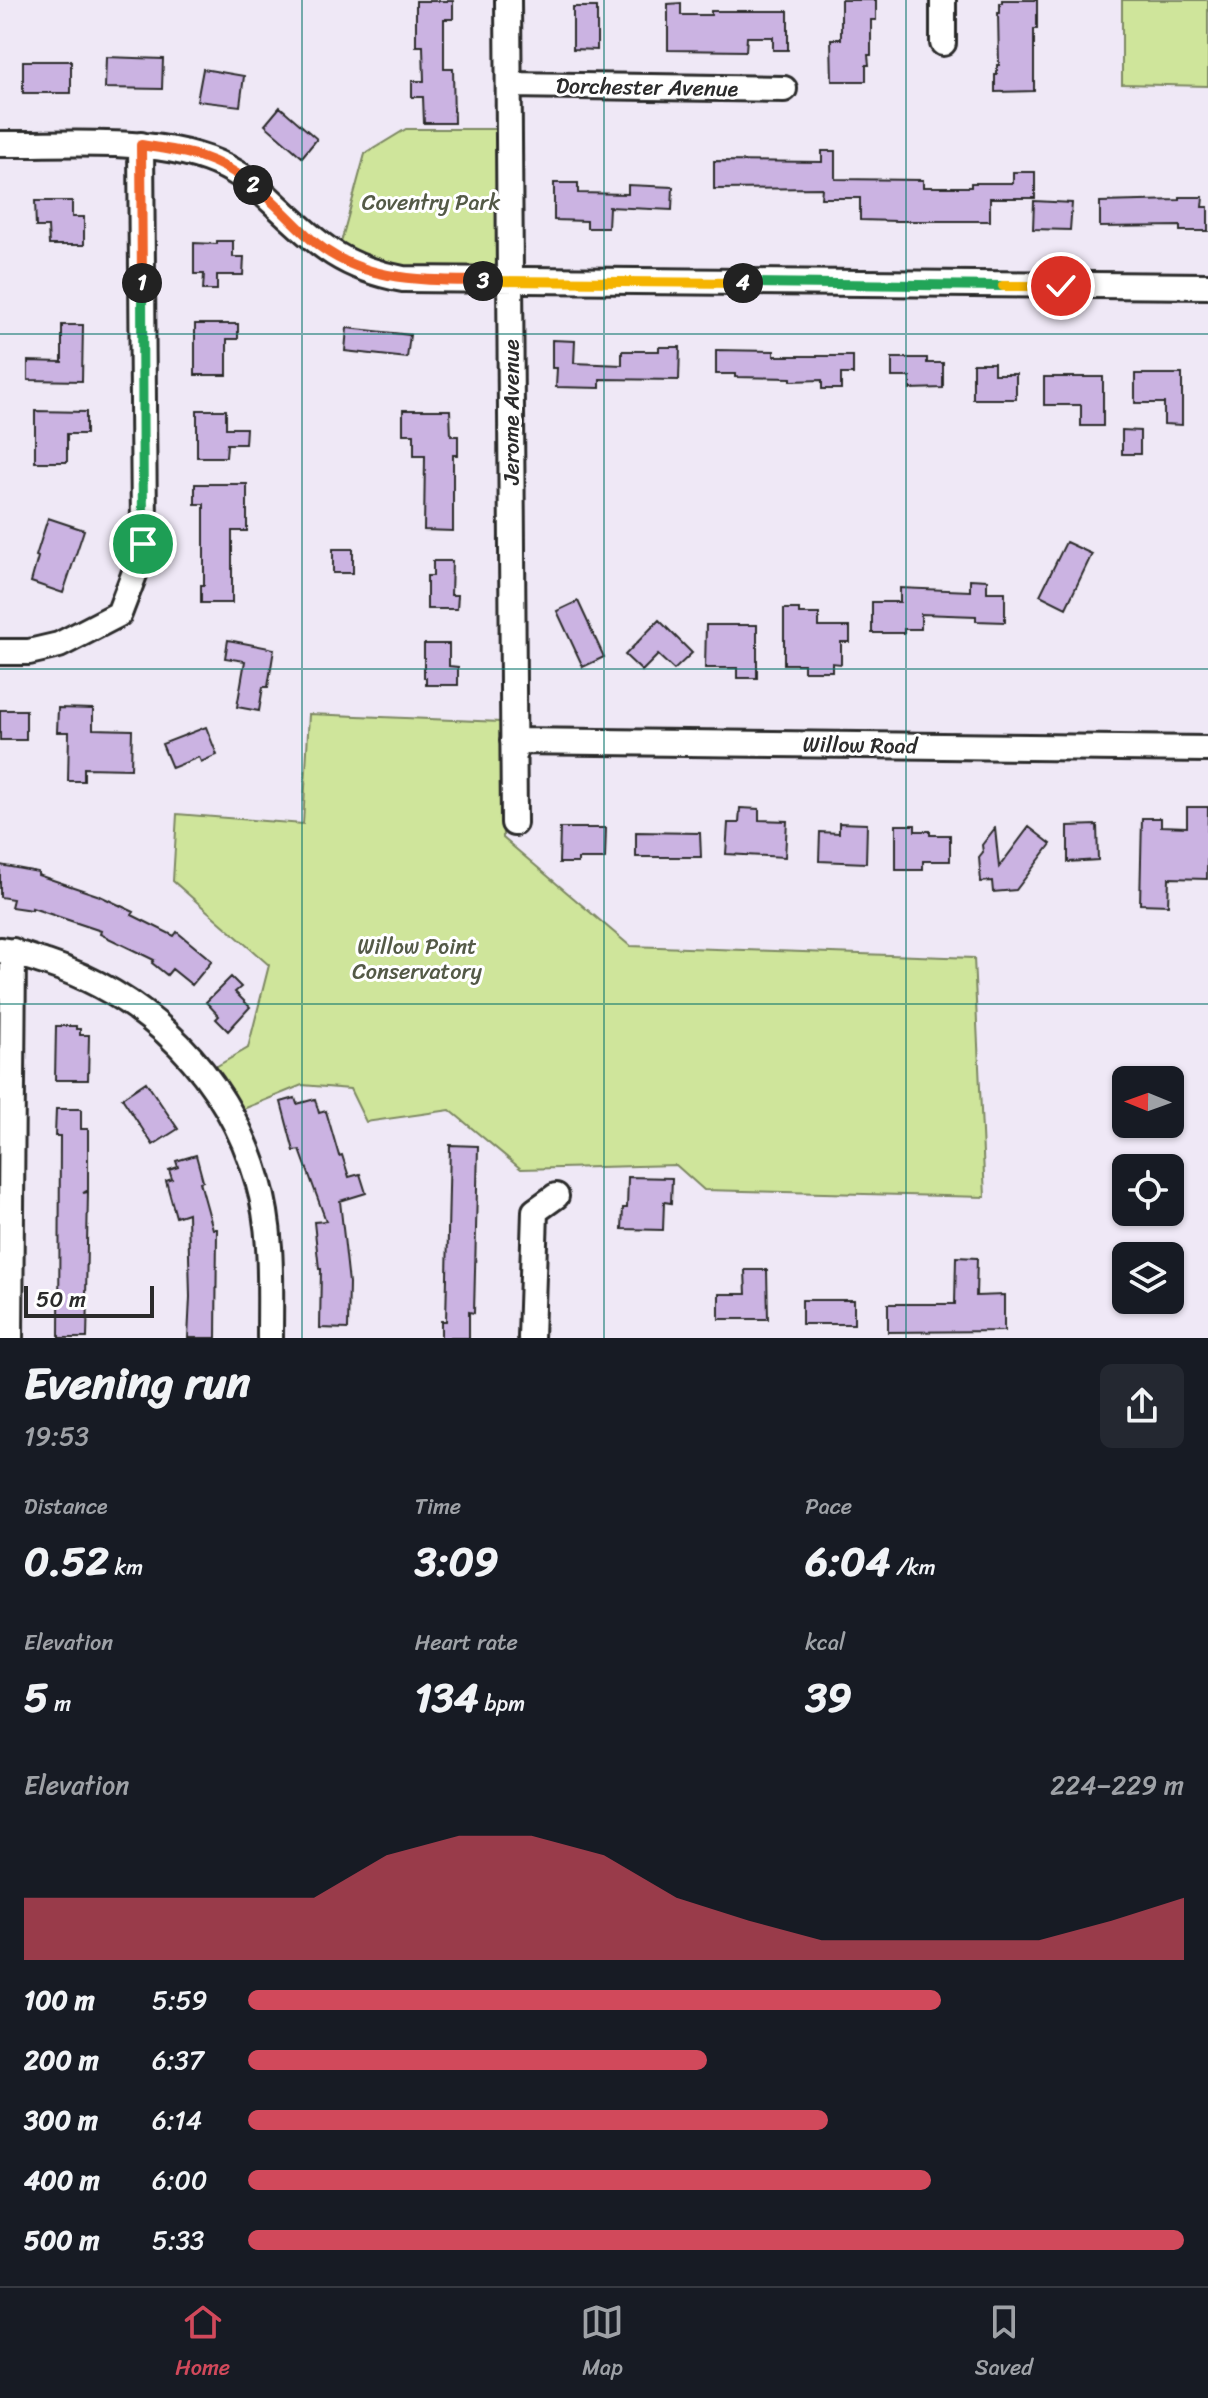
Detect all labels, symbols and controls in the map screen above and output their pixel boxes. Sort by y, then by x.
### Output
street label: Dorchester Avenue [555,66,739,108]
pin: 2 [233,165,273,205]
text: 2 [247,165,259,204]
park label: Coventry Park [362,183,501,222]
pin [1027,252,1095,320]
pin: 3 [463,261,503,301]
text: 3 [477,261,489,300]
pin: 1 [122,263,162,303]
text: 1 [137,263,147,302]
pin: 4 [723,263,763,303]
text: 4 [736,263,750,302]
icon: check [1039,264,1083,308]
street label: Jerome Avenue [492,339,531,486]
pin [109,510,177,578]
icon: arrive [121,522,165,566]
street label: Willow Road [802,725,919,766]
park label: Willow Point Conservatory [352,927,482,991]
north arrow [1112,1066,1184,1138]
map controls [1112,1066,1184,1314]
button: locate [1112,1154,1184,1226]
button: layers [1112,1242,1184,1314]
text: 50 m [36,1280,86,1319]
scale bar [24,1282,154,1318]
text: Evening run [24,1344,250,1422]
button: share [1100,1364,1184,1448]
text: 19:53 [24,1413,89,1459]
text: Distance [24,1487,108,1526]
text: Time [415,1487,461,1526]
text: Pace [805,1487,852,1526]
text: 0.52 [24,1526,109,1597]
text: 3:09 [415,1526,499,1597]
text: 6:04 [805,1526,890,1597]
text: km [109,1548,143,1587]
text: /km [890,1548,936,1587]
text: Elevation [24,1623,113,1662]
text: Heart rate [415,1623,518,1662]
text: kcal [805,1623,845,1662]
text: 5 [24,1662,48,1733]
text: 134 [415,1662,479,1733]
text: 39 [805,1662,852,1733]
text: m [48,1684,71,1723]
text: bpm [479,1684,525,1723]
text: Elevation [24,1762,129,1808]
text: 224–229 m [1050,1762,1184,1808]
text: 100 m [24,1977,95,2023]
text: 5:59 [152,1977,208,2023]
text: 200 m [24,2037,99,2083]
text: 6:37 [152,2037,204,2083]
text: 300 m [24,2097,98,2143]
text: 6:14 [152,2097,202,2143]
text: 400 m [24,2157,100,2203]
text: 6:00 [152,2157,207,2203]
text: 500 m [24,2217,99,2263]
text: 5:33 [152,2217,204,2263]
tab: Home [175,2300,230,2387]
tab: Map [580,2300,624,2387]
tab: Saved [975,2300,1033,2387]

